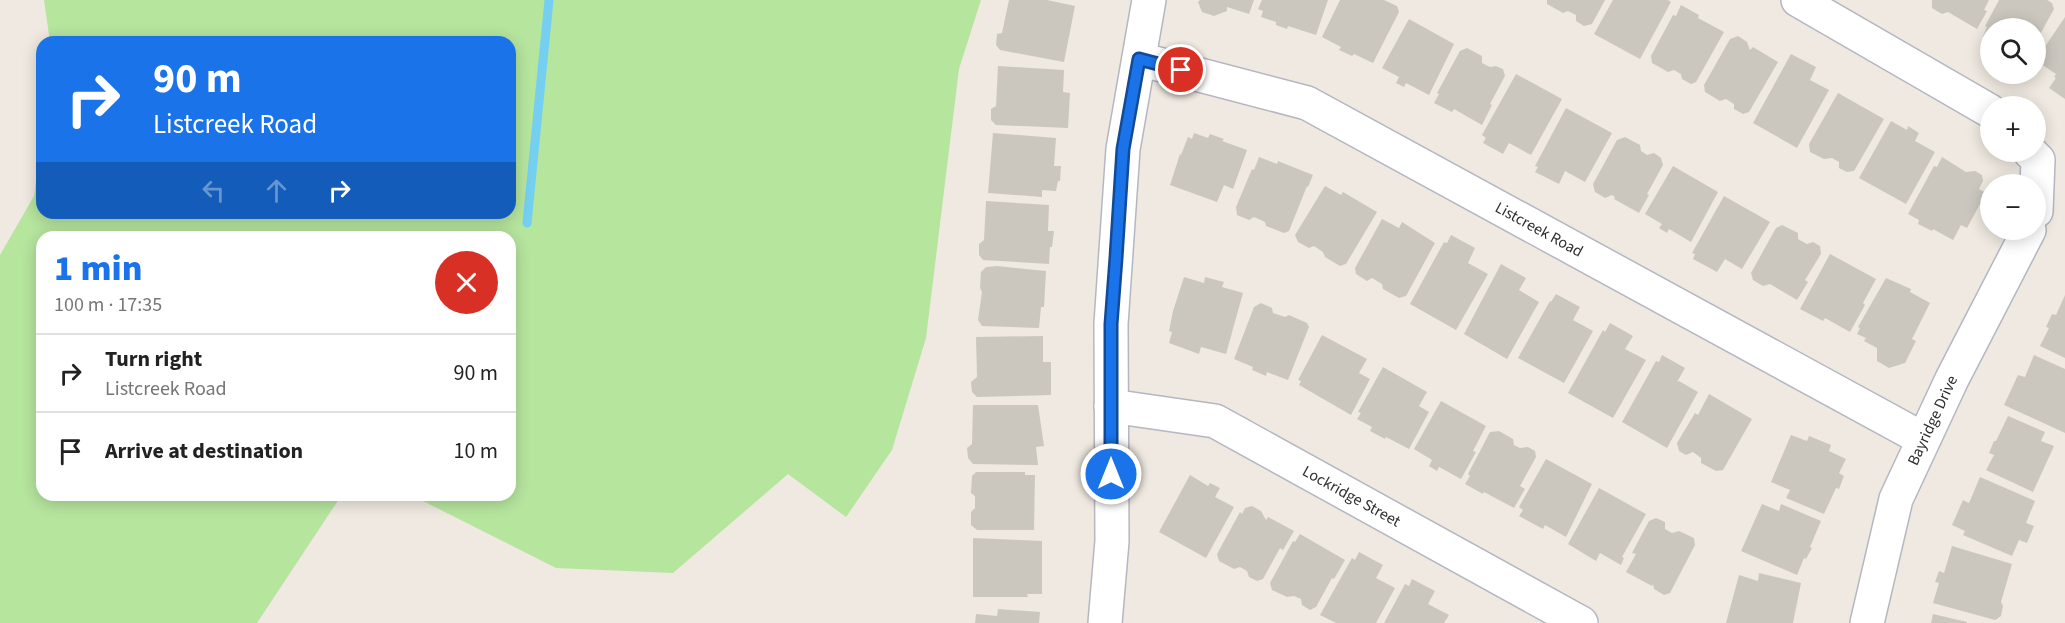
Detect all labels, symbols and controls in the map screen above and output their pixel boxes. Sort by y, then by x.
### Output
map controls [1980,18,2046,240]
button: search [1980,18,2046,84]
pin [1155,44,1206,95]
text: 90 m [153,49,242,109]
icon: arrive [1164,53,1197,86]
icon: right [54,60,132,138]
button: + [1980,96,2046,162]
text: Listcreek Road [153,105,317,144]
icon: left [197,174,230,207]
icon: ahead [260,174,293,207]
icon: right [323,174,356,207]
button: − [1980,174,2046,240]
street label: Listcreek Road [1491,197,1587,263]
text: 1 min [54,243,142,294]
button: close [435,251,498,314]
text: 100 m · 17:35 [54,291,162,319]
text: Turn right [105,343,202,375]
icon: right [54,357,87,390]
text: 90 m [453,357,498,389]
street label: Bayridge Drive [1902,372,1963,469]
text: Listcreek Road [105,375,227,403]
icon: arrive [54,435,87,468]
text: Arrive at destination [105,435,303,467]
text: 10 m [453,435,498,467]
position arrow [1079,442,1143,506]
street label: Lockridge Street [1298,460,1405,533]

